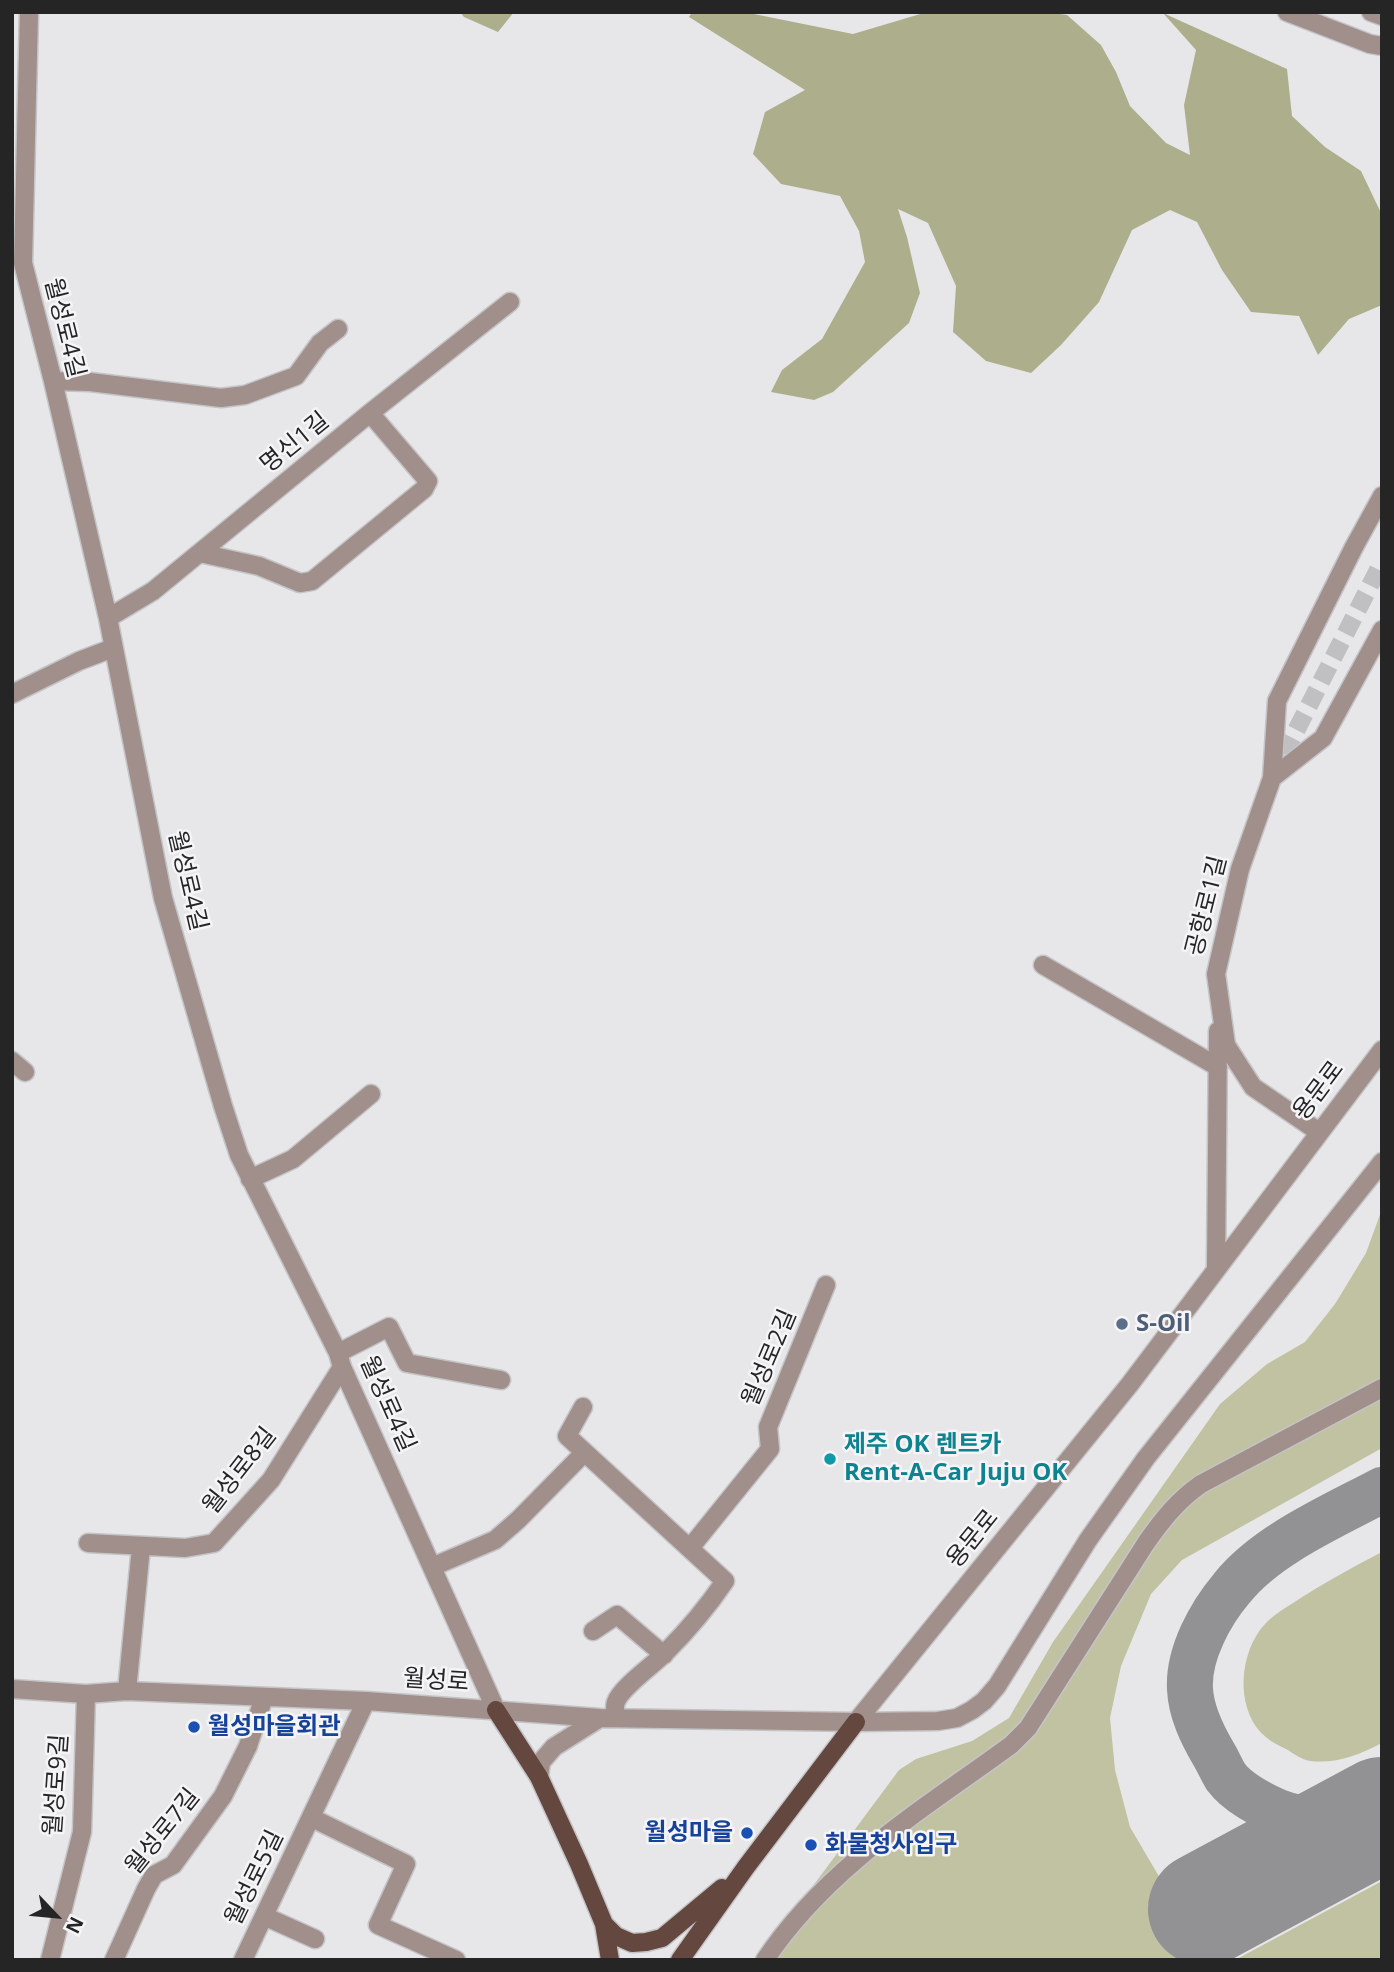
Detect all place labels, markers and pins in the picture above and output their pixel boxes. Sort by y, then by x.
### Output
place label: S-Oil [1136,1310,1191,1338]
marker: S-Oil [1114,1316,1130,1332]
place label: 제주 OK 렌트카 Rent-A-Car Juju OK [844,1431,1067,1487]
marker: 제주 OK 렌트카 Rent-A-Car Juju OK [822,1451,838,1467]
place label: 월성마을회관 [208,1713,340,1741]
marker: 월성마을회관 [186,1719,202,1735]
place label: 월성마을 [645,1819,733,1847]
marker: 월성마을 [739,1825,755,1841]
place label: 화물청사입구 [825,1831,957,1859]
marker: 화물청사입구 [803,1837,819,1853]

